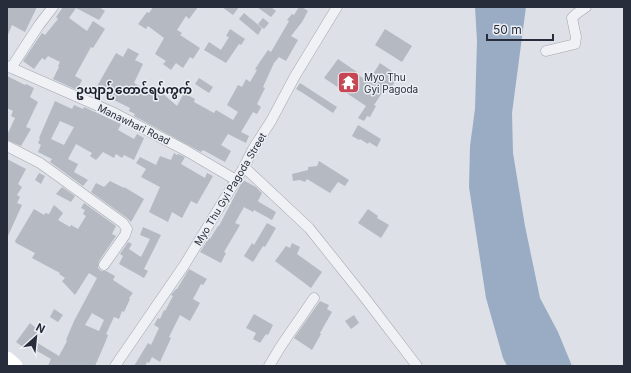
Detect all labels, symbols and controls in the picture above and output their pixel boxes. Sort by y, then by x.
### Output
scale bar [487,16,553,42]
text: 50 m [493,22,522,37]
temple icon: Myo Thu Gyi Pagoda [335,70,361,96]
place label: Myo Thu Gyi Pagoda [364,71,418,95]
district label: ဥယျာဉ်တောင်ရပ်ကွက် [76,80,192,101]
street label: Manawhari Road [96,101,172,147]
street label: Myo Thu Gyi Pagoda Street [191,130,269,248]
north arrow [16,317,56,357]
text: N [34,320,47,336]

